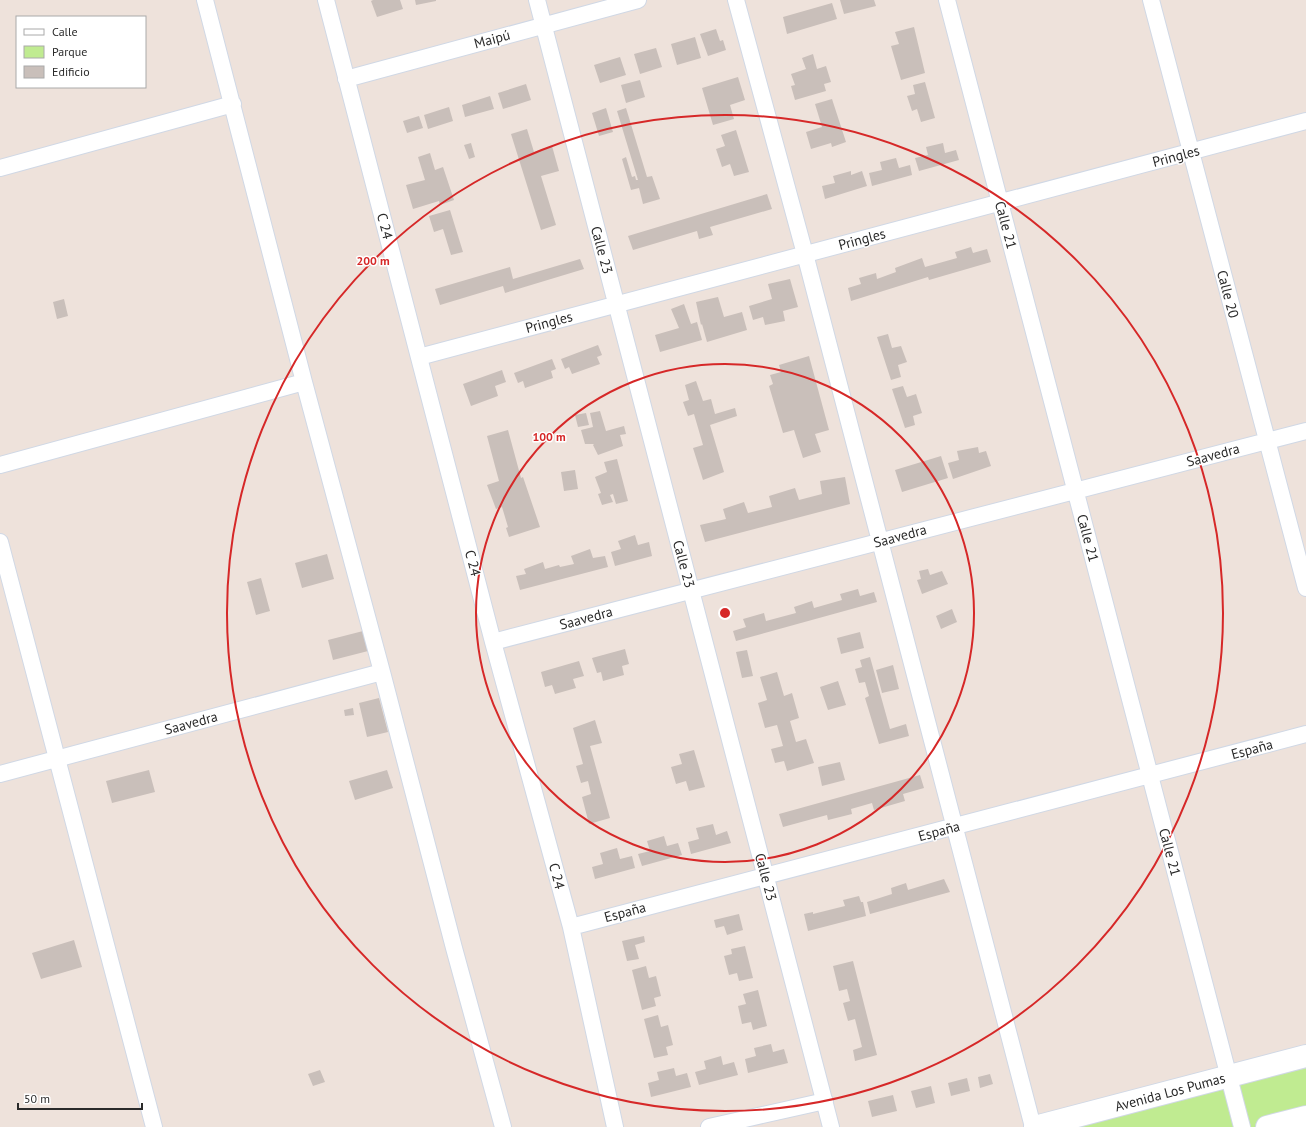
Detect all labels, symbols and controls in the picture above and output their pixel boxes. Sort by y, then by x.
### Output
legend [16,16,146,88]
text: Calle [52,24,78,39]
street label: Maipú [472,26,512,52]
text: Parque [52,44,87,59]
text: Edificio [52,64,90,79]
street label: Pringles [1150,141,1202,171]
street label: Calle 21 [991,199,1021,251]
street label: C 24 [373,211,397,241]
street label: Calle 23 [587,224,617,276]
street label: Pringles [836,224,888,254]
text: 200 m [356,253,390,268]
street label: Calle 20 [1213,268,1243,320]
street label: Pringles [523,307,575,337]
text: 100 m [532,429,566,444]
street label: Saavedra [1184,439,1242,471]
street label: Calle 21 [1073,512,1103,564]
street label: Saavedra [871,520,929,552]
street label: Calle 23 [669,538,699,590]
street label: C 24 [461,548,485,578]
street label: Saavedra [557,602,615,634]
centre of rings [718,606,732,620]
street label: Saavedra [162,707,220,739]
street label: España [1229,735,1275,763]
street label: España [916,817,962,845]
street label: Calle 21 [1155,826,1185,878]
street label: Calle 23 [751,851,781,903]
street label: C 24 [545,861,569,891]
street label: España [602,898,648,926]
street label: Avenida Los Pumas [1113,1069,1227,1115]
scale bar [18,1085,142,1111]
text: 50 m [24,1091,50,1106]

